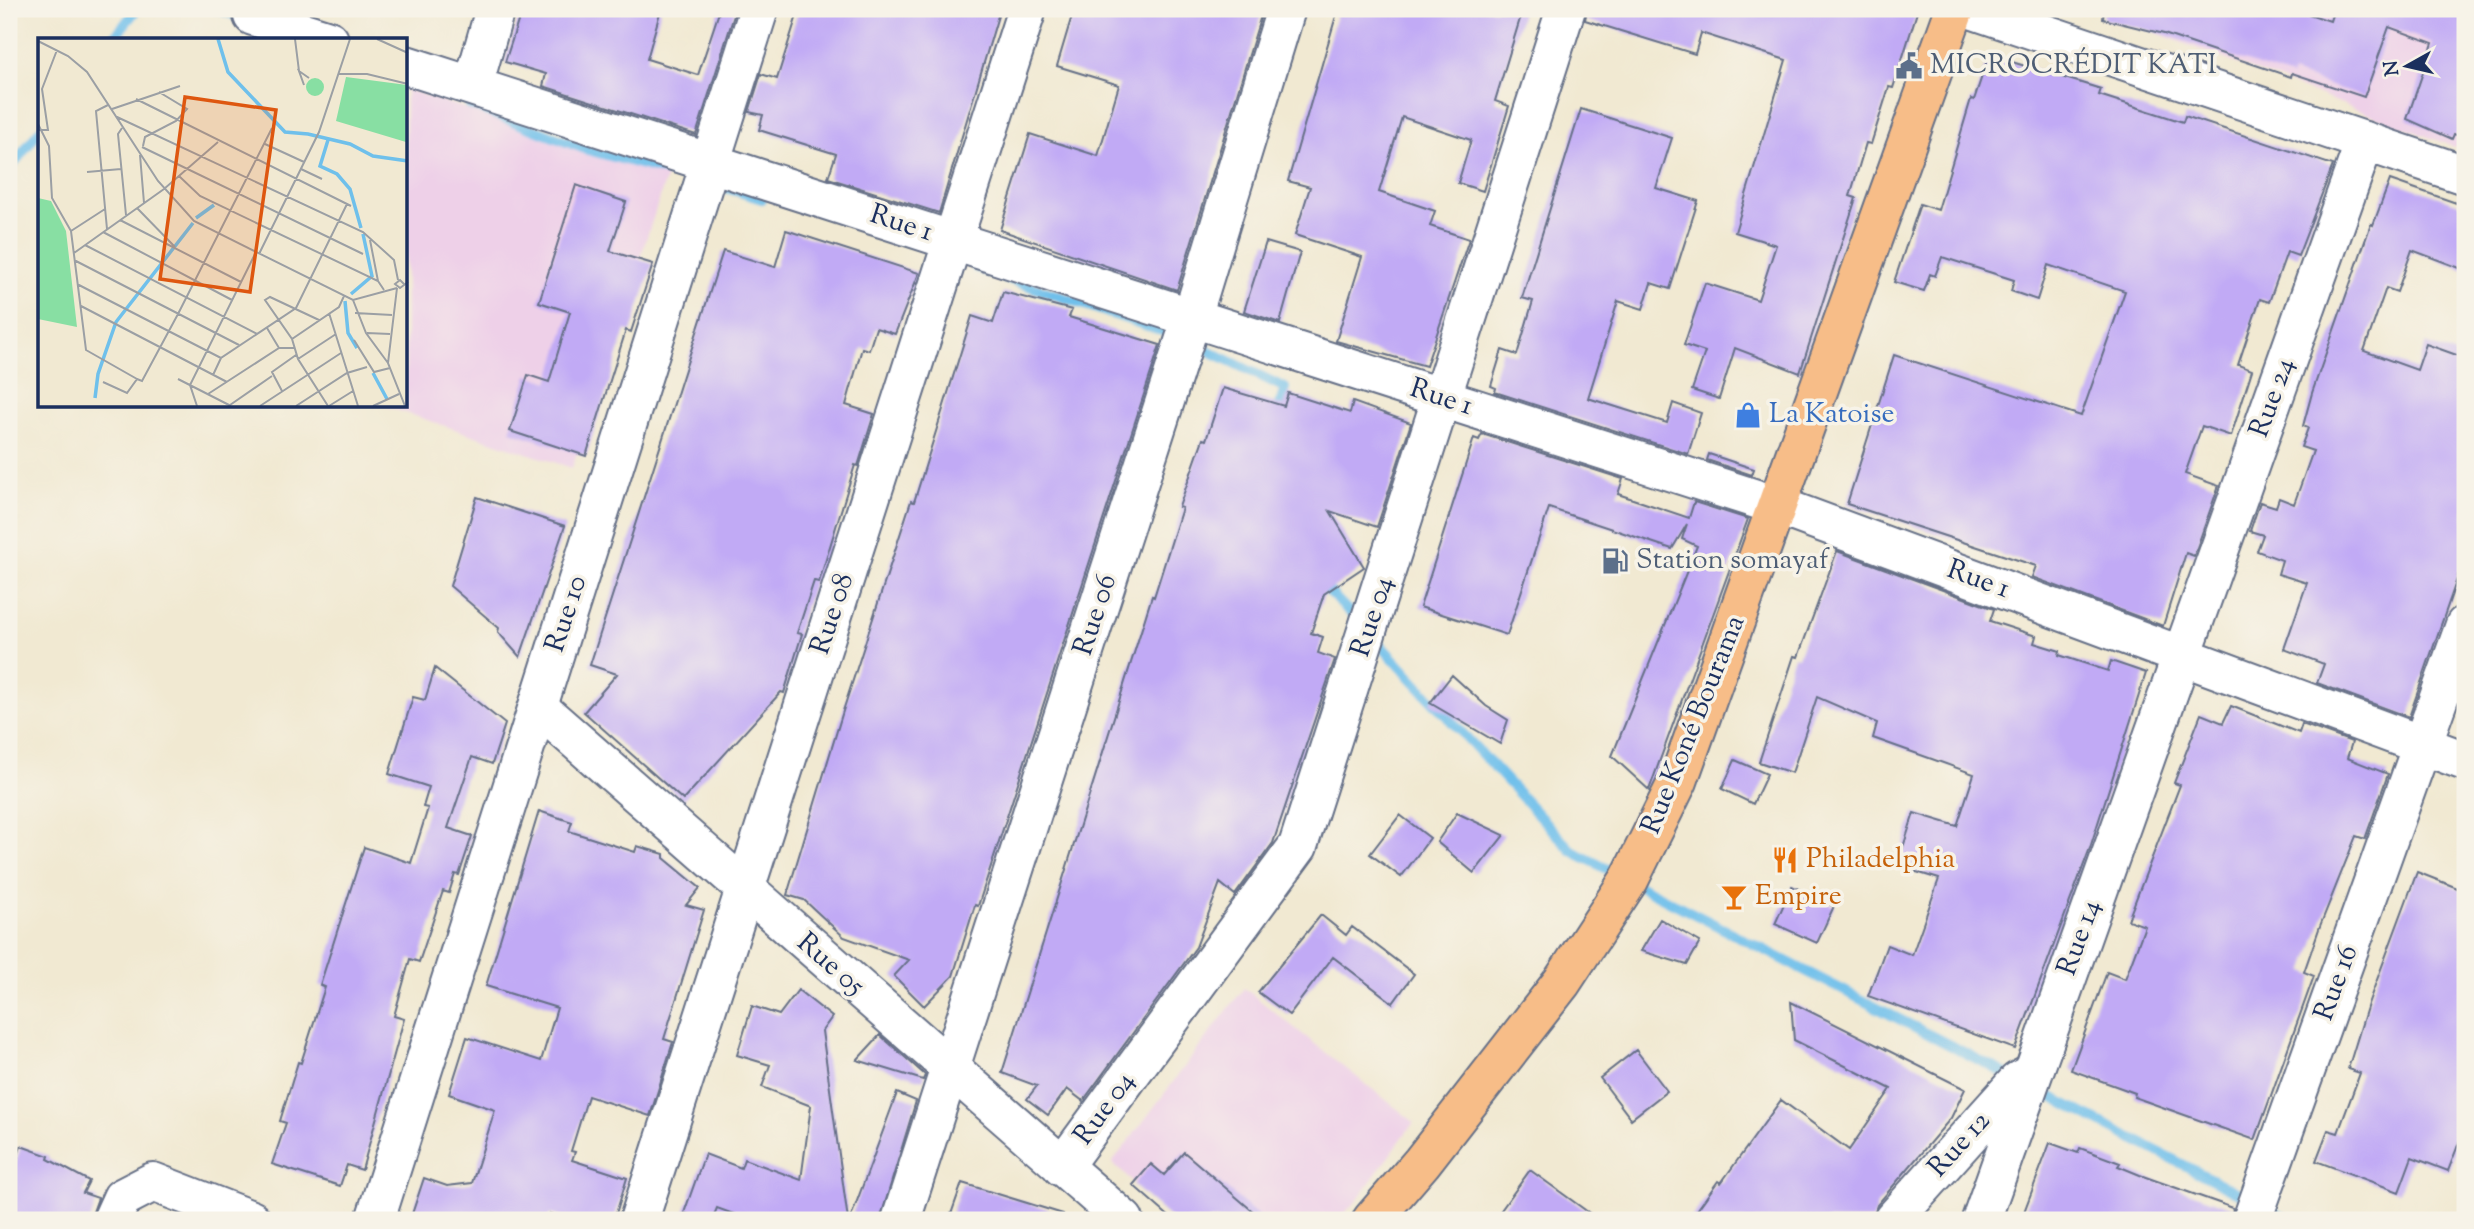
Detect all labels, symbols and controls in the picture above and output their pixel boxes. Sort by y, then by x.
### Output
north arrow [2372,32,2442,102]
inset map [38,38,408,408]
place label: MICROCRÉDIT KATI [1930,46,2217,86]
public building icon: MICROCRÉDIT KATI [1894,51,1924,81]
text: N [2378,59,2407,77]
street label: Rue 1 [864,195,938,253]
street label: Rue 24 [2240,353,2306,443]
street label: Rue 1 [1404,369,1478,427]
place label: La Katoise [1769,395,1895,435]
shop icon: La Katoise [1733,400,1763,430]
place label: Station somayaf [1636,541,1830,581]
fuel station icon: Station somayaf [1600,546,1630,576]
street label: Rue 1 [1941,550,2015,610]
street label: Rue 08 [801,568,865,660]
street label: Rue 06 [1064,569,1128,661]
street label: Rue 10 [536,570,598,658]
street label: Rue 04 [1341,572,1405,662]
street label: Rue Koné Bourama [1632,610,1756,840]
place label: Philadelphia [1806,840,1955,880]
restaurant icon: Philadelphia [1770,845,1800,875]
place label: Empire [1755,877,1842,917]
bar icon: Empire [1719,882,1749,912]
street label: Rue 14 [2048,894,2112,982]
street label: Rue 05 [787,924,873,1006]
street label: Rue 16 [2305,940,2369,1026]
street label: Rue 04 [1065,1064,1145,1154]
street label: Rue 12 [1919,1103,2001,1187]

